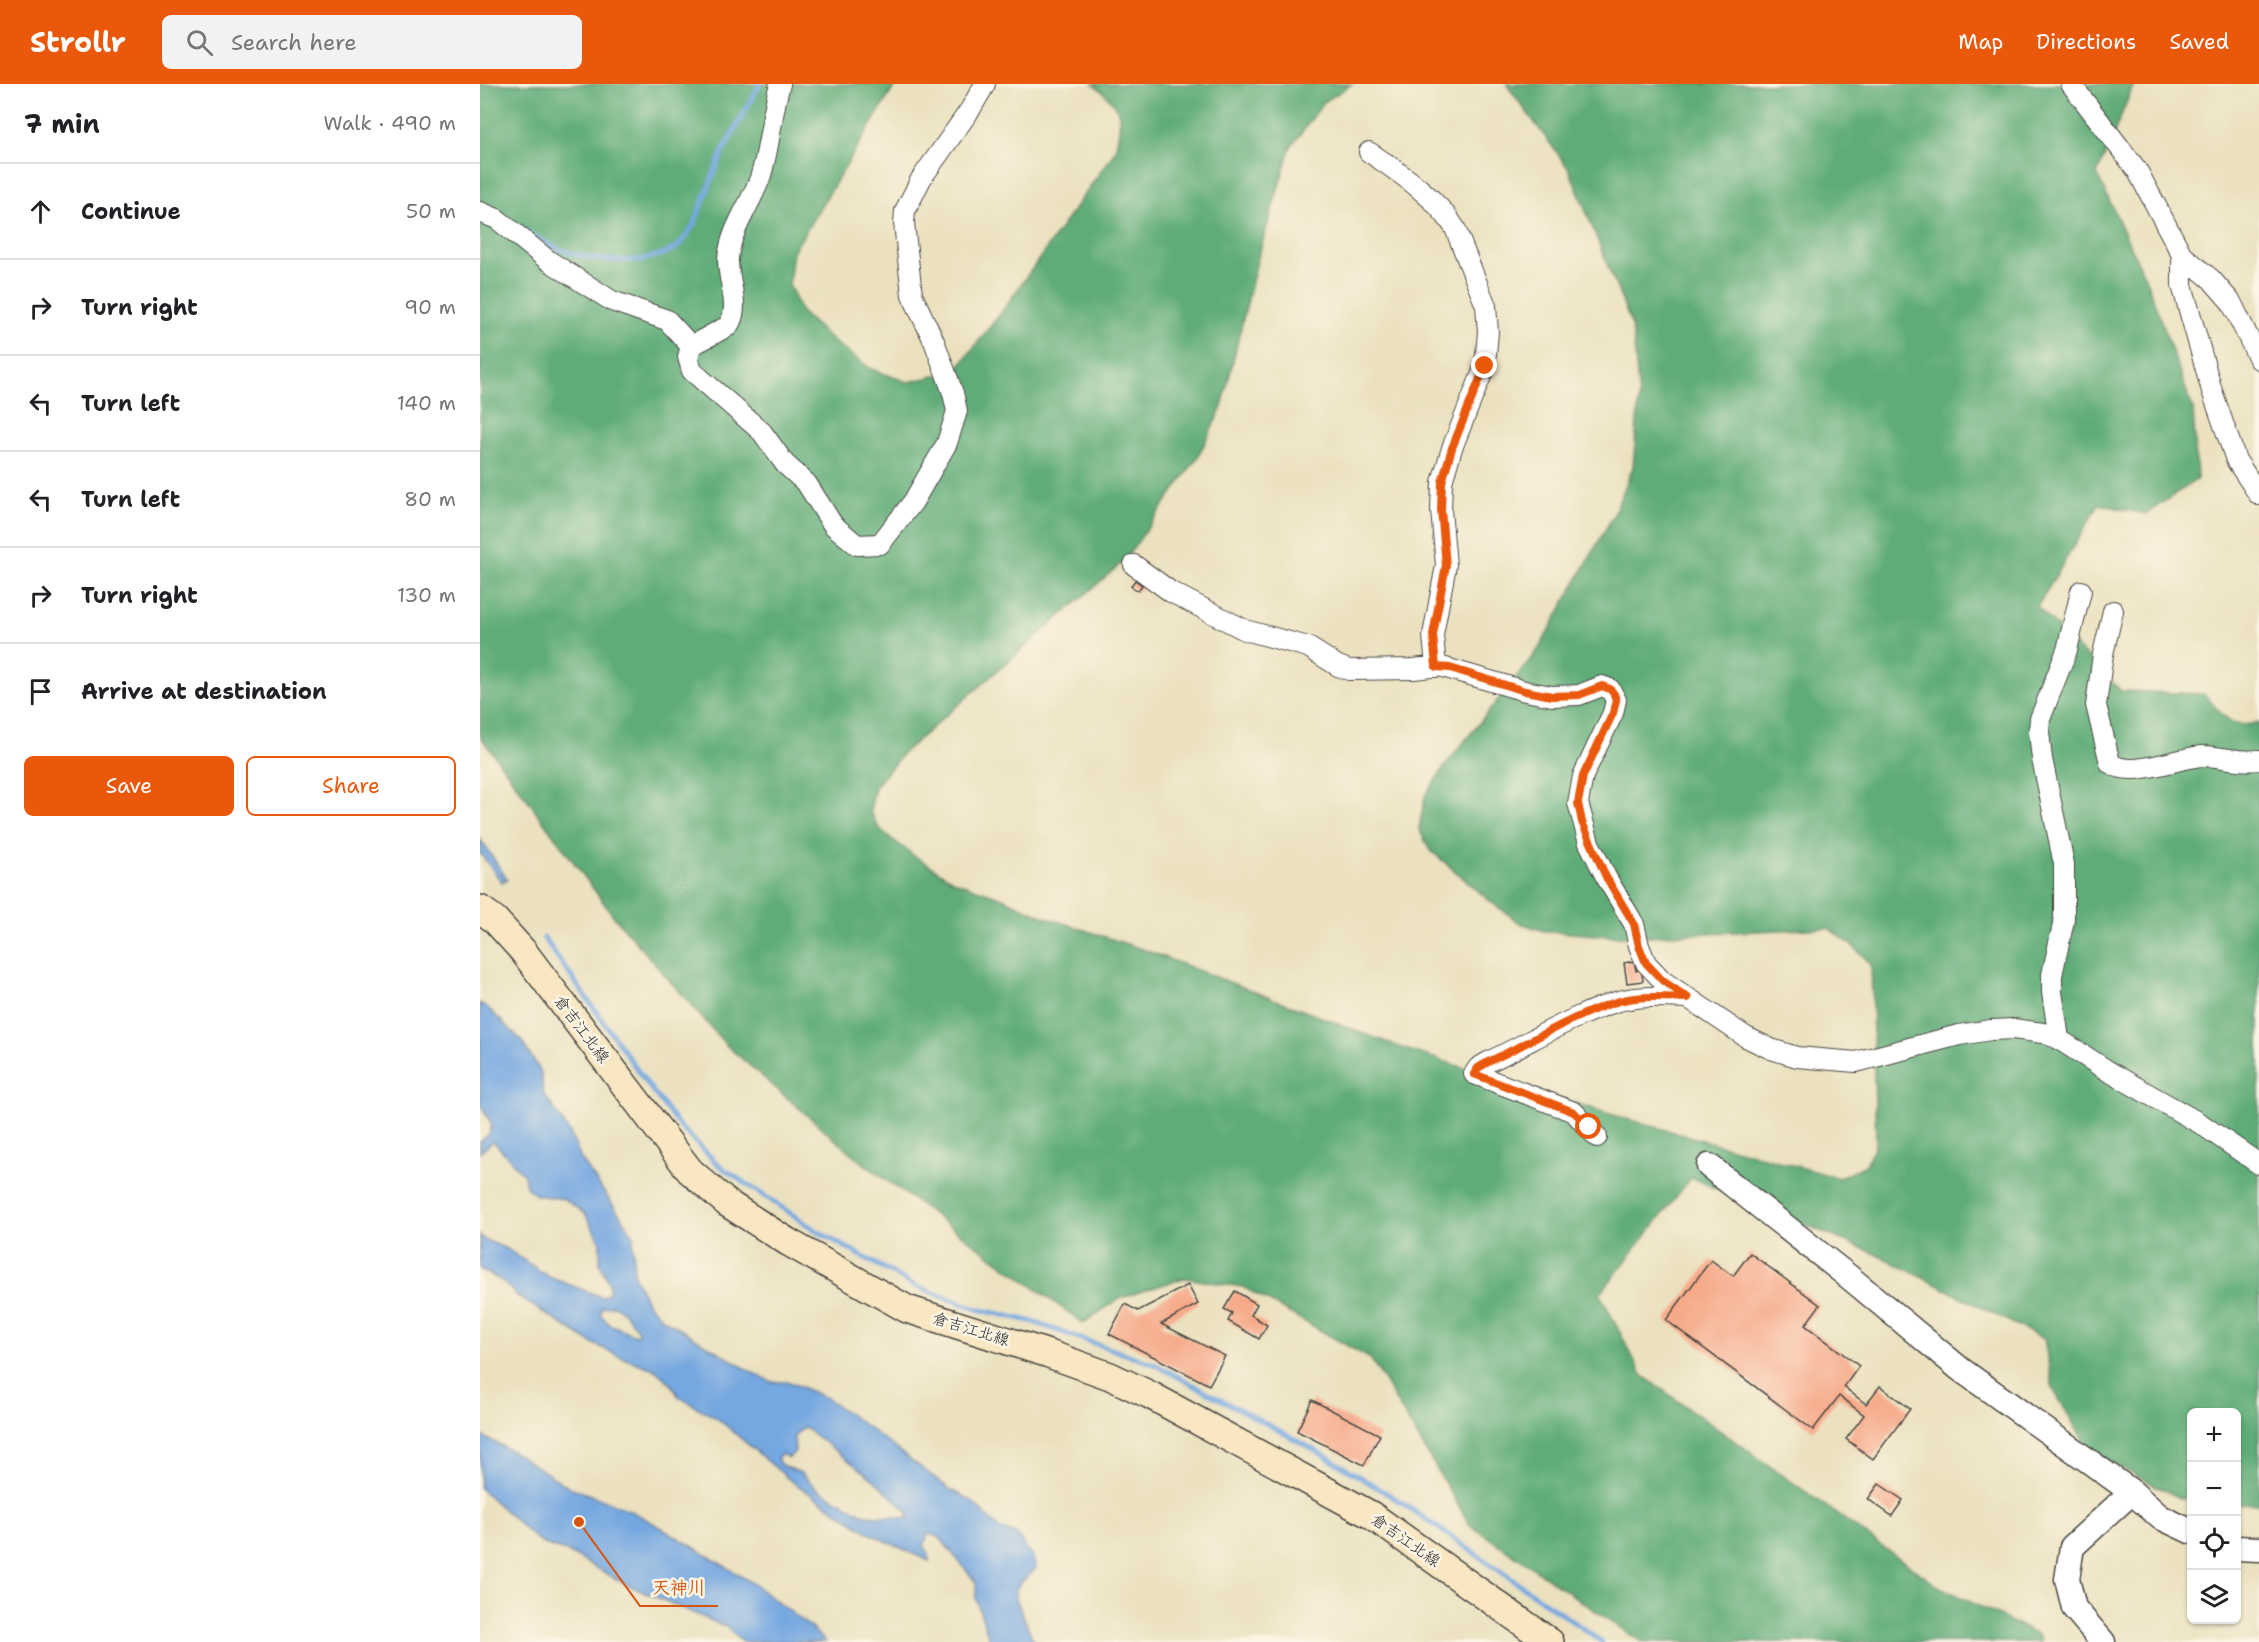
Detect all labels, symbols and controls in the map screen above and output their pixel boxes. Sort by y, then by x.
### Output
search box [162,15,582,69]
text: Strollr [30,23,126,61]
icon: search [183,26,216,59]
text: Search here [231,28,357,57]
text: Map [1958,28,2003,56]
text: Directions [2036,28,2136,56]
text: Saved [2169,28,2229,56]
text: 7 min [24,106,100,141]
text: Walk · 490 m [324,110,456,136]
icon: ahead [24,195,57,228]
text: Continue [81,197,181,226]
text: 50 m [406,198,456,224]
icon: right [24,291,57,324]
text: Turn right [81,293,198,322]
text: 90 m [404,294,456,320]
route end [1471,352,1497,378]
icon: left [24,387,57,420]
text: Turn left [81,389,180,418]
text: 140 m [397,390,456,416]
icon: left [24,483,57,516]
text: Turn left [81,485,180,514]
text: 80 m [404,486,456,512]
icon: right [24,579,57,612]
text: Turn right [81,581,198,610]
text: 130 m [397,582,456,608]
icon: arrive [24,675,57,708]
text: Arrive at destination [81,677,327,706]
button: Save [24,756,234,816]
button: Share [246,756,456,816]
street label: 倉吉江北線 [550,991,614,1067]
route start [1575,1113,1601,1139]
street label: 倉吉江北線 [930,1307,1012,1351]
map controls [2187,1408,2241,1624]
button: + [2187,1408,2241,1462]
button: − [2187,1462,2241,1516]
street label: 倉吉江北線 [1367,1508,1445,1572]
button: locate [2187,1516,2241,1570]
callout: 天神川 [640,1570,718,1606]
button: layers [2187,1570,2241,1624]
text: 天神川 [652,1576,706,1600]

